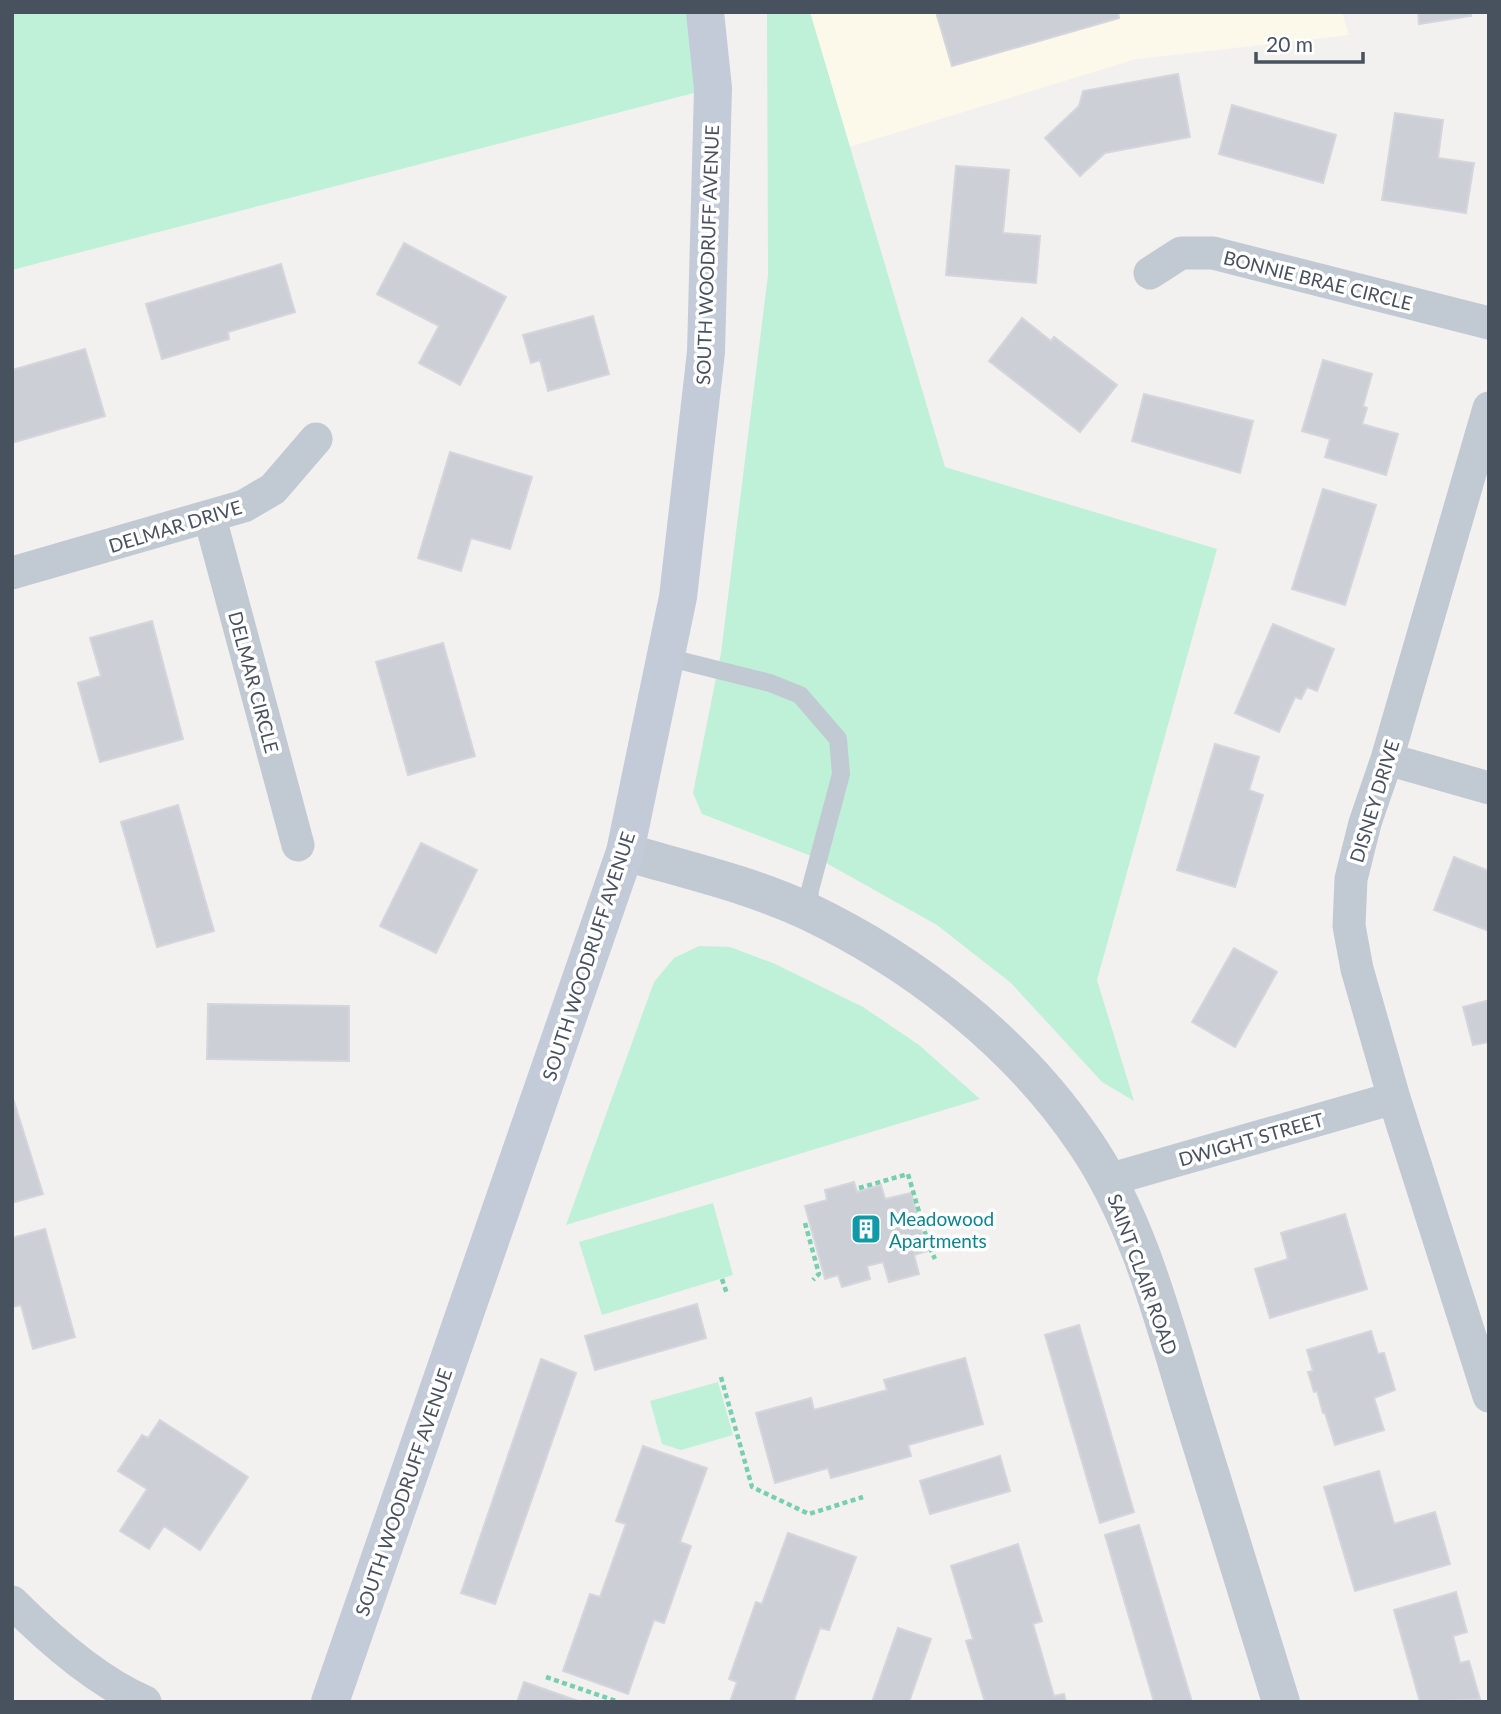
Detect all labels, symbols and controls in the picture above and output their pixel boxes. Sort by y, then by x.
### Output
scale bar [1256,21,1363,65]
text: 20 m [1266,31,1313,56]
street label: SOUTH WOODRUFF AVENUE [691,124,723,386]
street label: BONNIE BRAE CIRCLE [1221,245,1415,315]
street label: DELMAR DRIVE [106,495,244,557]
street label: DELMAR CIRCLE [224,609,284,755]
street label: DISNEY DRIVE [1344,737,1404,865]
street label: SOUTH WOODRUFF AVENUE [537,829,639,1083]
street label: DWIGHT STREET [1176,1107,1326,1171]
street label: SAINT CLAIR ROAD [1103,1190,1183,1358]
place label: Meadowood Apartments [889,1207,994,1252]
building icon: Meadowood Apartments [849,1212,883,1246]
street label: SOUTH WOODRUFF AVENUE [350,1365,456,1619]

